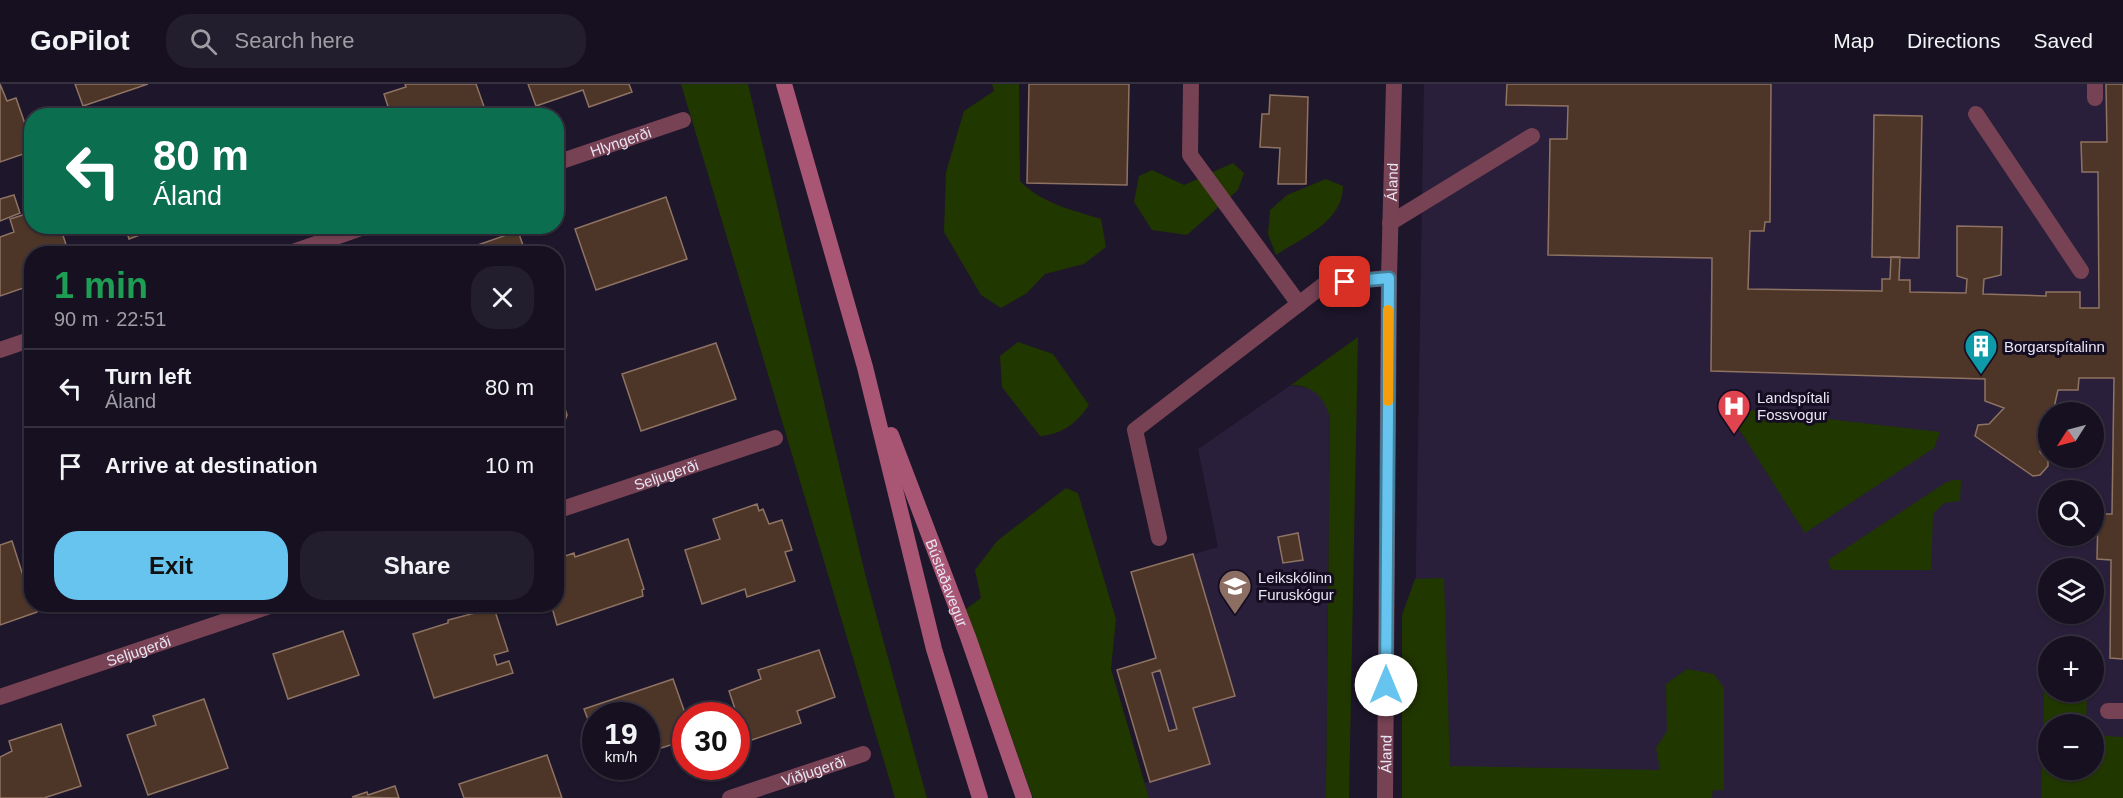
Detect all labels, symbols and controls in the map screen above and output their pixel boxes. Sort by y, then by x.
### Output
search box [166,14,586,68]
text: GoPilot [30,25,130,56]
icon: search [187,25,220,58]
text: Search here [235,28,354,53]
text: Map [1833,29,1874,52]
text: Directions [1907,29,2000,52]
text: Saved [2033,29,2093,52]
street label: Hlyngerði [588,123,653,159]
icon: left [54,132,132,210]
text: 80 m [153,132,249,179]
street label: Áland [1382,163,1400,201]
text: Áland [153,181,222,211]
pin [1319,256,1370,307]
text: 1 min [54,265,148,306]
icon: arrive [1328,265,1361,298]
button: close [471,266,534,329]
text: 90 m · 22:51 [54,308,166,330]
building icon: Borgarspítalinn [1963,328,1999,375]
place label: Borgarspítalinn [2004,338,2105,355]
text: Turn left [105,364,191,389]
icon: left [54,372,87,405]
text: 80 m [485,375,534,400]
hospital icon: Landspítali Fossvogur [1716,388,1752,435]
place label: Landspítali Fossvogur [1757,389,1830,423]
text: Áland [105,390,156,412]
north arrow [2038,402,2104,468]
map controls [2038,402,2104,780]
icon: arrive [54,450,87,483]
text: Arrive at destination [105,453,318,478]
text: 10 m [485,453,534,478]
street label: Seljugerði [632,456,700,493]
button: search [2038,480,2104,546]
button: Exit [54,531,288,600]
button: Share [300,531,534,600]
street label: Bústaðavegur [923,536,972,629]
button: layers [2038,558,2104,624]
school or university icon: Leikskólinn Furuskógur [1217,568,1253,615]
place label: Leikskólinn Furuskógur [1258,569,1334,603]
street label: Seljugerði [104,632,173,669]
button: + [2038,636,2104,702]
position arrow [1354,653,1418,717]
speed limit sign: 30 [672,702,750,780]
button: − [2038,714,2104,780]
text: 19 [604,717,638,750]
street label: Áland [1377,735,1394,773]
text: km/h [605,748,637,765]
street label: Viðjugerði [779,752,848,789]

